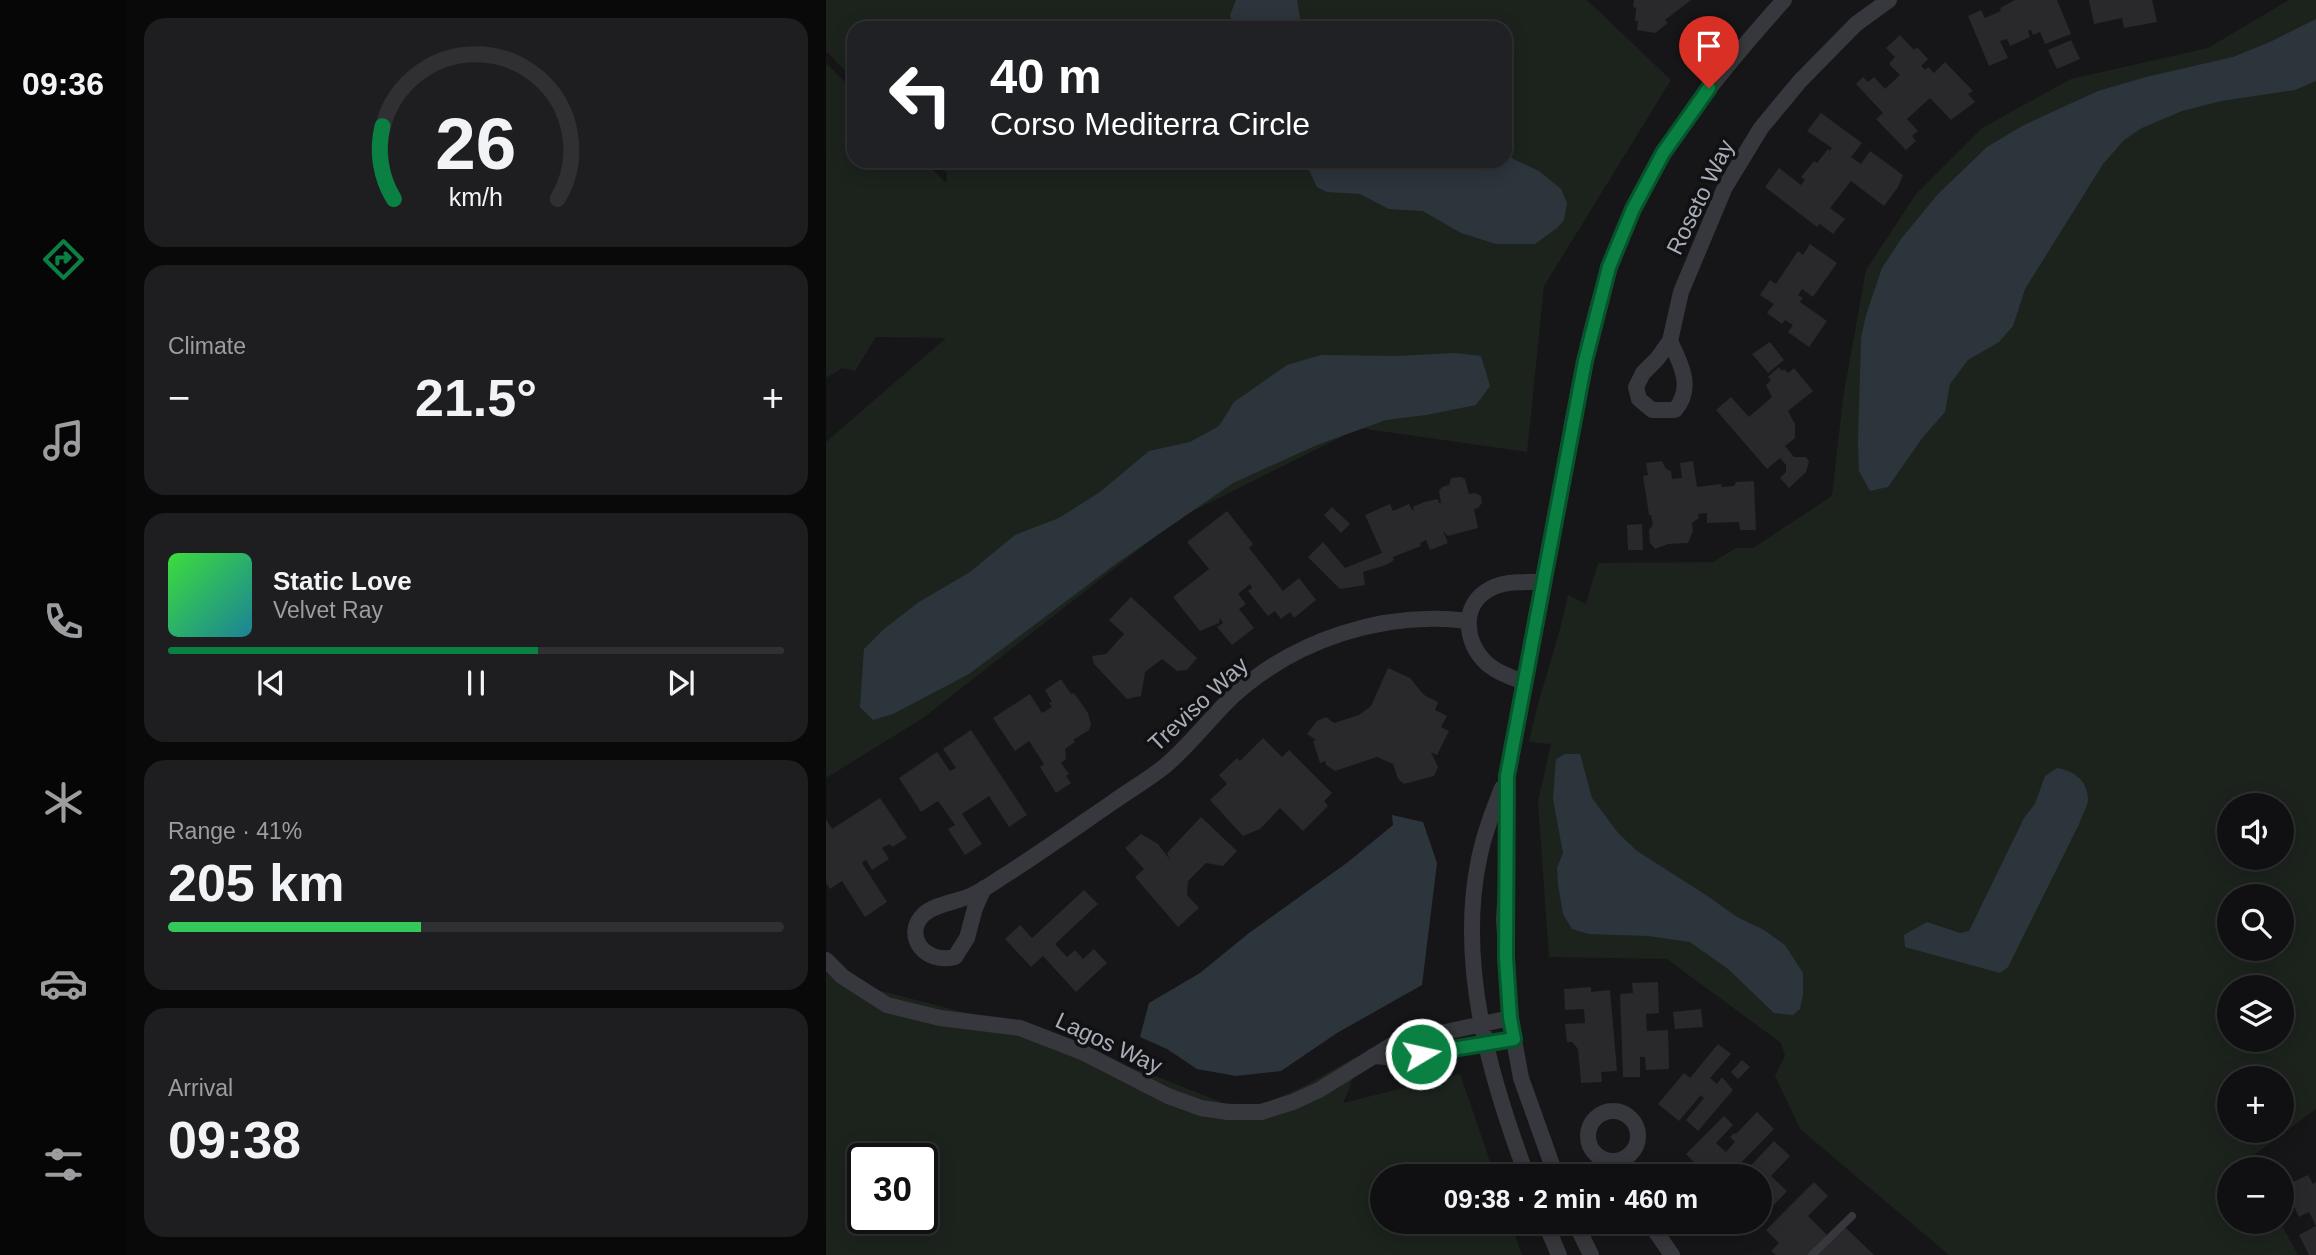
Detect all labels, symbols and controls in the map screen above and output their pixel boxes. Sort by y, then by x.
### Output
pin [1679,16,1739,88]
icon: arrive [1690,27,1728,65]
icon: left [875,49,966,140]
text: 40 m [990,49,1102,103]
text: 09:36 [22,66,104,102]
text: 26 [436,103,516,184]
text: Corso Mediterra Circle [990,106,1310,142]
street label: Roseto Way [1661,135,1739,259]
text: km/h [449,183,503,211]
icon: directions [39,235,88,284]
text: Climate [168,333,246,359]
text: 21.5° [415,369,537,427]
text: − [168,377,190,419]
text: + [762,377,784,419]
icon: music [39,416,88,465]
text: Static Love [273,566,412,596]
icon: phone [39,597,88,646]
text: Velvet Ray [273,597,383,623]
street label: Treviso Way [1143,651,1253,757]
icon: previous [252,664,290,702]
icon: pause [457,664,495,702]
icon: next [662,664,700,702]
icon: climate [39,778,88,827]
map controls [2217,793,2294,1234]
button: sound [2217,793,2294,870]
text: Range · 41% [168,818,302,844]
text: 205 km [168,854,344,912]
button: search [2217,884,2294,961]
icon: car [39,959,88,1008]
button: layers [2217,975,2294,1052]
street label: Lagos Way [1052,1007,1167,1079]
position arrow [1384,1017,1458,1091]
button: + [2217,1066,2294,1143]
text: Arrival [168,1075,233,1101]
text: 09:38 [168,1111,301,1169]
icon: filters [39,1140,88,1189]
speed limit sign: 30 [847,1143,938,1234]
button: − [2217,1157,2294,1234]
text: 09:38 · 2 min · 460 m [1444,1184,1698,1214]

